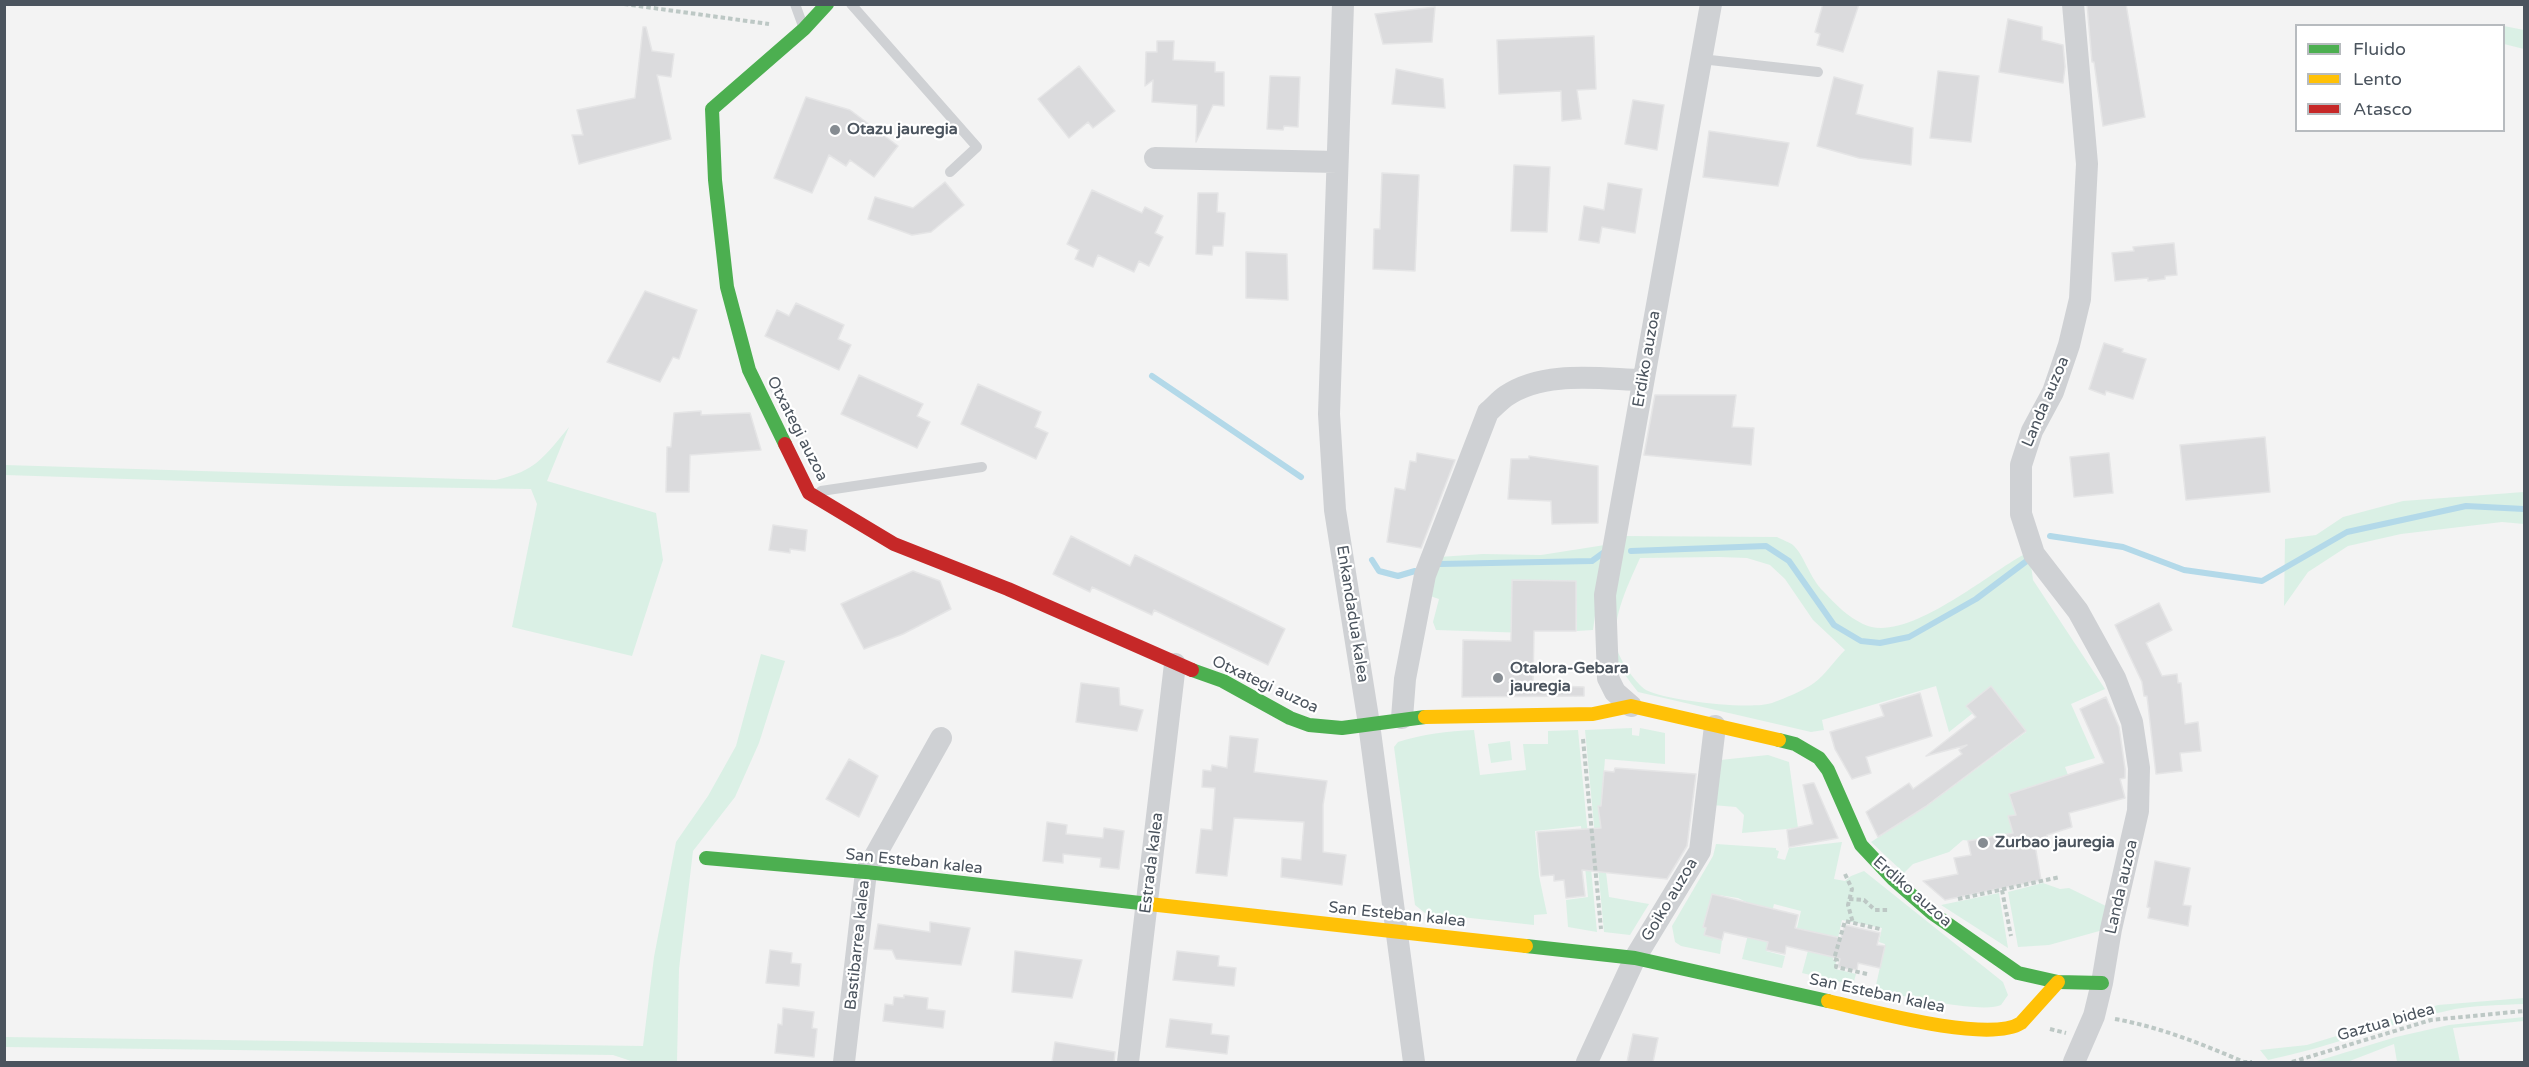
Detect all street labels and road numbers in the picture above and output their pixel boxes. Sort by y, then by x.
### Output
street label: Erdiko auzoa [1629,309,1665,409]
street label: Landa auzoa [2018,354,2074,450]
street label: Otxategi auzoa [762,373,832,485]
street label: Enkandadua kalea [1332,544,1372,684]
street label: Otxategi auzoa [1209,652,1321,718]
street label: Estrada kalea [1136,811,1168,915]
street label: Landa auzoa [2102,838,2142,936]
street label: San Esteban kalea [844,845,984,879]
street label: Erdiko auzoa [1869,853,1955,931]
street label: Goiko auzoa [1638,855,1702,945]
street label: Bastibarrea kalea [842,879,874,1011]
street label: San Esteban kalea [1327,898,1467,932]
street label: San Esteban kalea [1807,970,1947,1018]
street label: Gaztua bidea [2335,1000,2437,1046]

